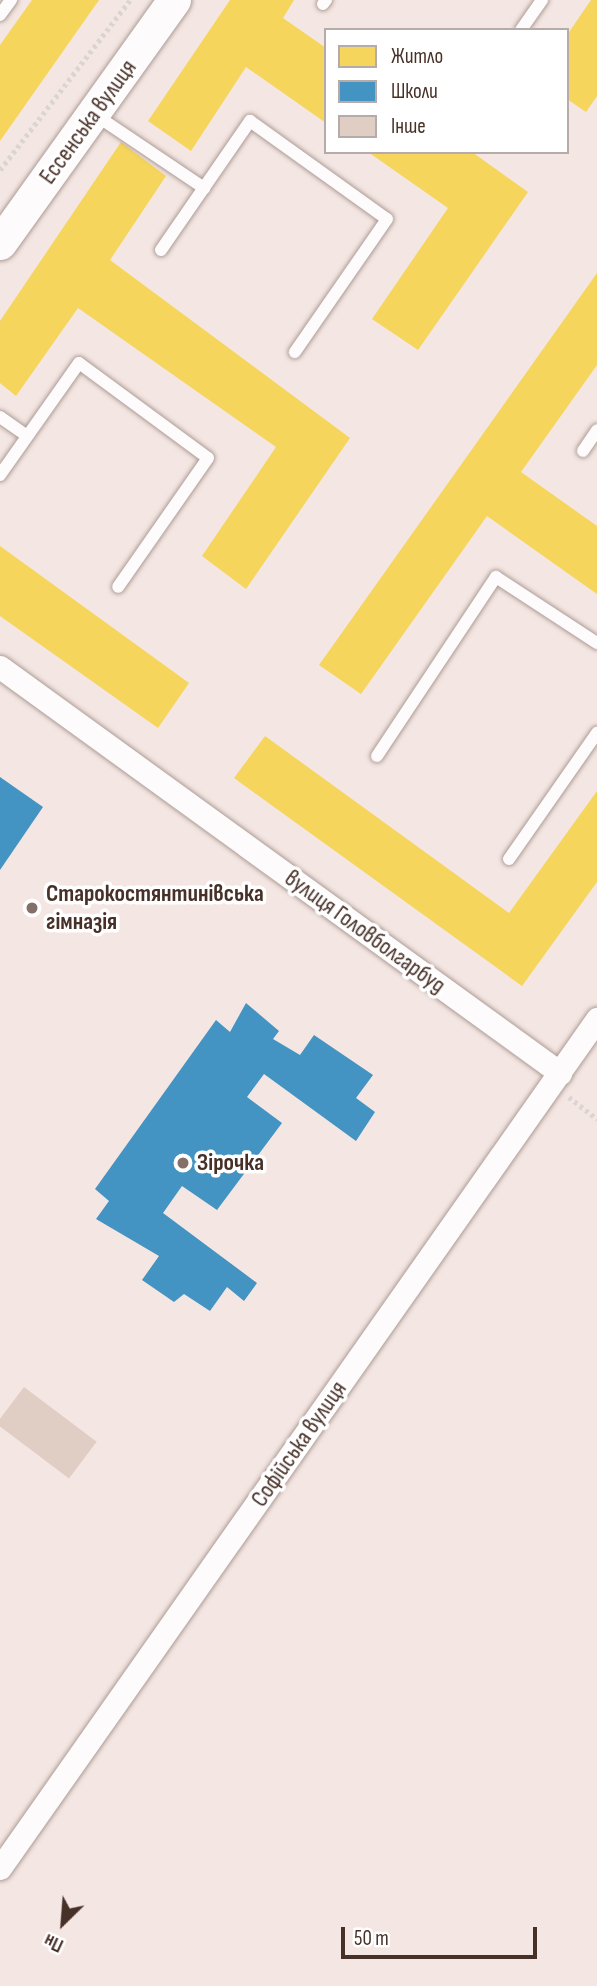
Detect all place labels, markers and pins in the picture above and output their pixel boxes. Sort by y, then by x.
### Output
place label: Старокостянтинівська гімназія [46,880,264,936]
marker: Старокостянтинівська гімназія [24,900,40,916]
place label: Зірочка [197,1149,264,1177]
marker: Зірочка [175,1155,191,1171]

